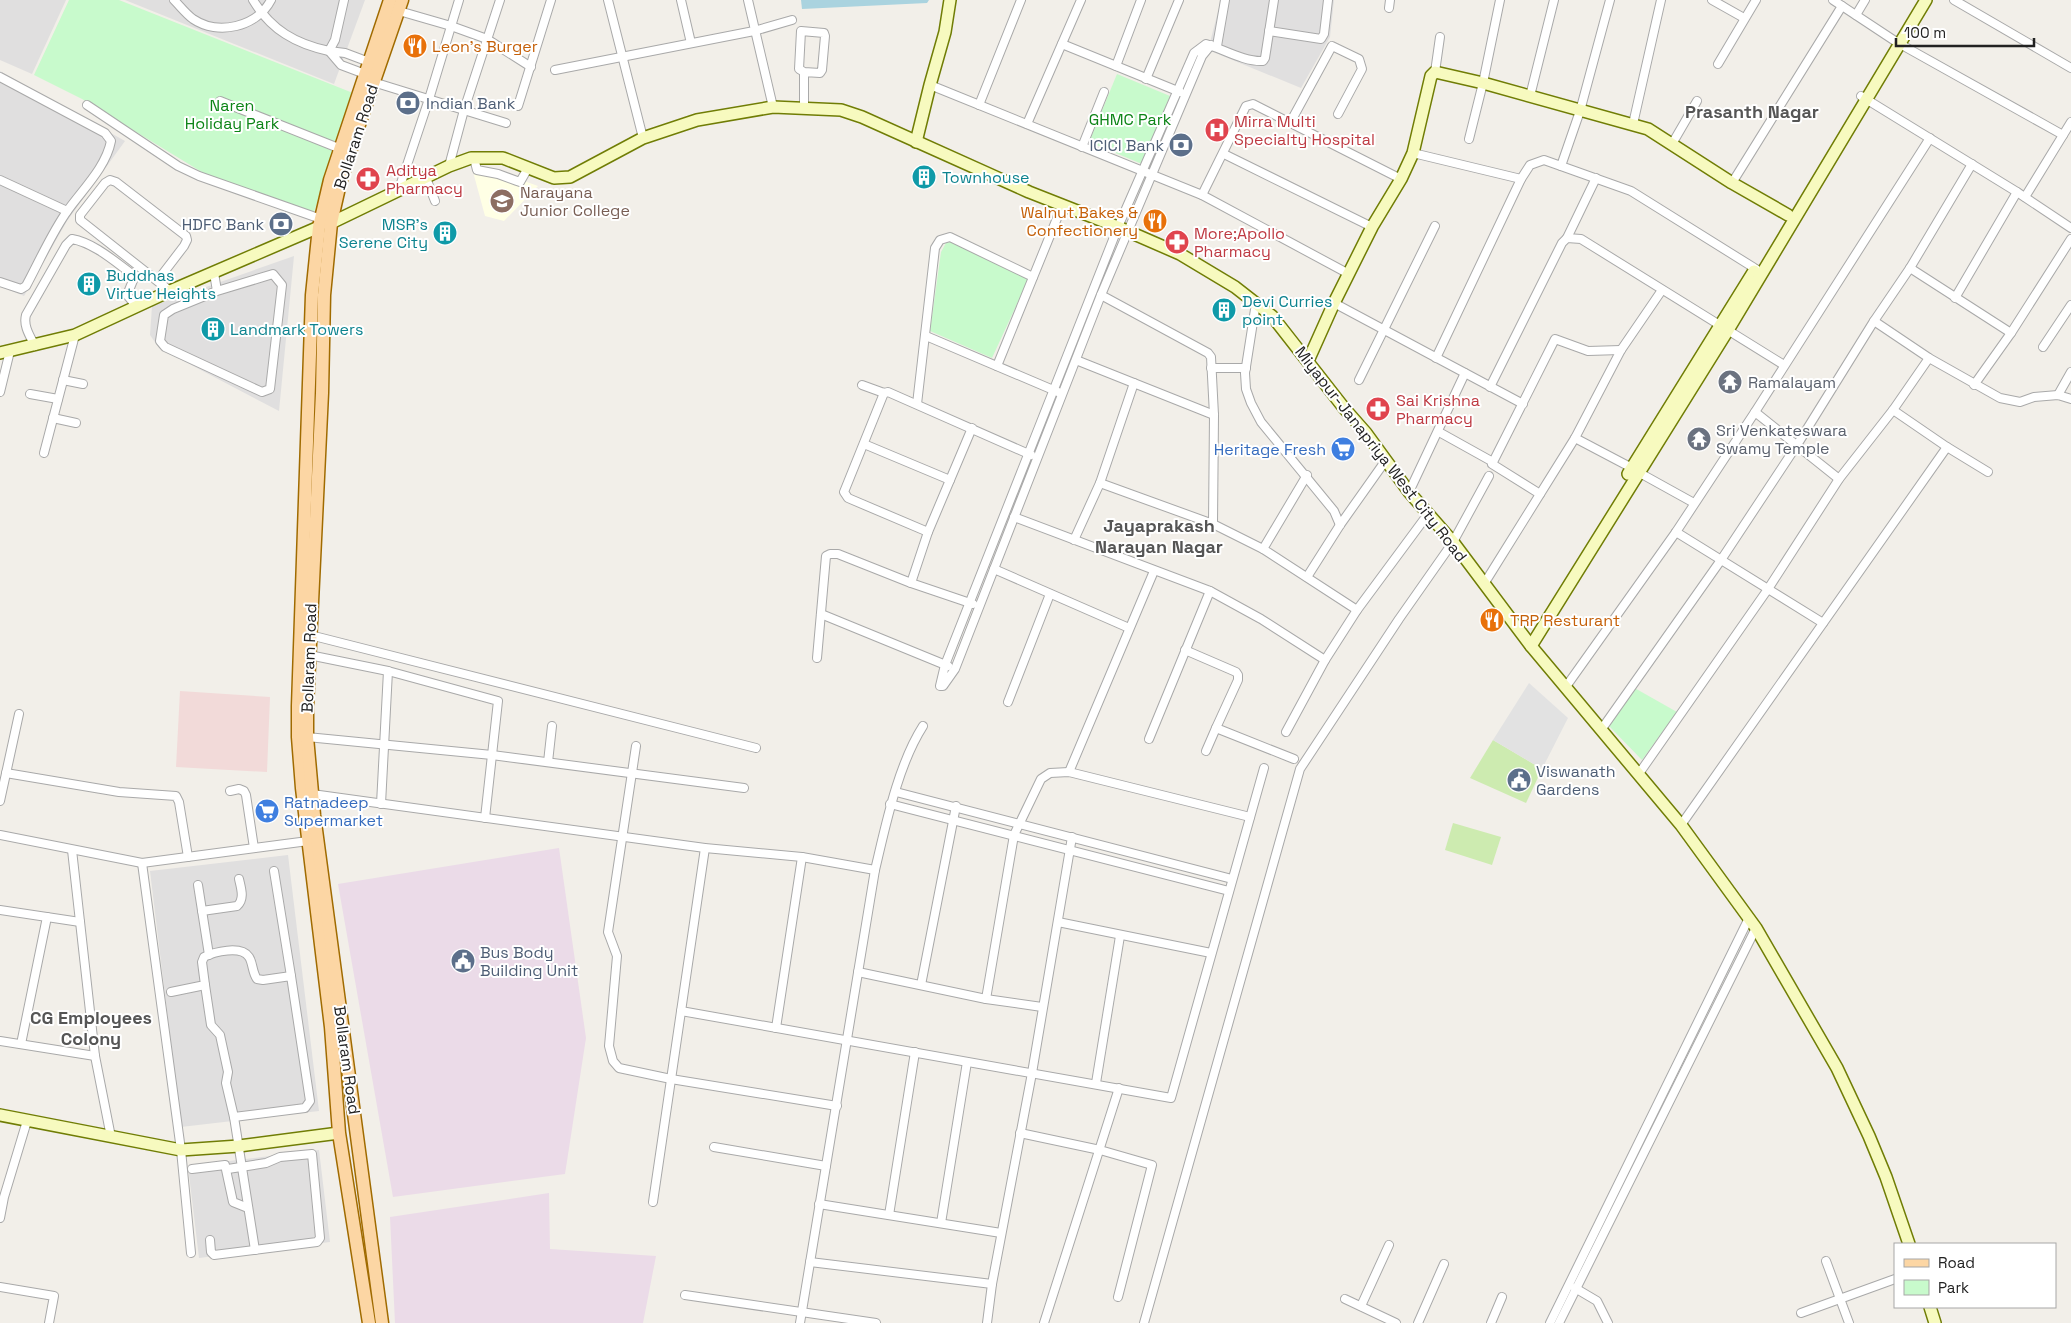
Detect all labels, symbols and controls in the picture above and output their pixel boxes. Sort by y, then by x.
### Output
scale bar [1896,15,2034,47]
text: 100 m [1904,23,1946,42]
restaurant icon: Leon's Burger [402,33,428,59]
place label: Leon's Burger [432,36,538,57]
street label: Bollaram Road [329,82,383,192]
bank icon: Indian Bank [395,90,421,116]
place label: Indian Bank [426,93,516,114]
park label: Naren Holiday Park [185,95,280,134]
district label: Prasanth Nagar [1685,100,1819,123]
park label: GHMC Park [1089,109,1172,130]
place label: Mirra Multi Specialty Hospital [1234,111,1375,150]
hospital icon: Mirra Multi Specialty Hospital [1204,117,1230,143]
bank icon: ICICI Bank [1168,132,1194,158]
place label: ICICI Bank [1089,135,1164,156]
place label: Aditya Pharmacy [386,160,463,199]
building icon: Townhouse [911,164,937,190]
pharmacy icon: Aditya Pharmacy [355,166,381,192]
place label: Townhouse [942,167,1030,188]
place label: Narayana Junior College [520,182,630,221]
school or university icon: Narayana Junior College [489,188,515,214]
place label: Walnut Bakes & Confectionery [1020,202,1138,241]
restaurant icon: Walnut Bakes & Confectionery [1142,208,1168,234]
bank icon: HDFC Bank [268,211,294,237]
place label: HDFC Bank [182,214,264,235]
place label: MSR’s Serene City [339,214,428,253]
building icon: MSR’s Serene City [432,220,458,246]
place label: More;Apollo Pharmacy [1194,223,1285,262]
pharmacy icon: More;Apollo Pharmacy [1164,229,1190,255]
place label: Buddhas Virtue Heights [106,265,216,304]
building icon: Buddhas Virtue Heights [76,271,102,297]
place label: Devi Curries point [1242,291,1332,330]
building icon: Devi Curries point [1211,297,1237,323]
building icon: Landmark Towers [200,316,226,342]
place label: Landmark Towers [230,319,363,340]
street label: Miyapur-Janapriya West City Road [1290,342,1472,566]
temple icon: Ramalayam [1717,369,1743,395]
place label: Ramalayam [1748,372,1836,393]
place label: Sai Krishna Pharmacy [1396,390,1480,429]
pharmacy icon: Sai Krishna Pharmacy [1365,396,1391,422]
place label: Sri Venkateswara Swamy Temple [1716,420,1847,459]
temple icon: Sri Venkateswara Swamy Temple [1686,426,1712,452]
supermarket icon: Heritage Fresh [1330,436,1356,462]
place label: Heritage Fresh [1214,439,1326,460]
district label: Jayaprakash Narayan Nagar [1095,514,1223,558]
street label: Bollaram Road [297,603,321,713]
restaurant icon: TRP Resturant [1479,607,1505,633]
place label: TRP Resturant [1510,610,1620,631]
place label: Viswanath Gardens [1536,761,1616,800]
public building icon: Viswanath Gardens [1506,767,1532,793]
place label: Ratnadeep Supermarket [284,792,383,831]
supermarket icon: Ratnadeep Supermarket [254,798,280,824]
place label: Bus Body Building Unit [480,942,578,981]
public building icon: Bus Body Building Unit [450,948,476,974]
street label: Bollaram Road [329,1004,365,1116]
district label: CG Employees Colony [30,1006,152,1050]
legend [1894,1243,2056,1308]
text: Road [1938,1253,1975,1272]
text: Park [1938,1278,1969,1297]

